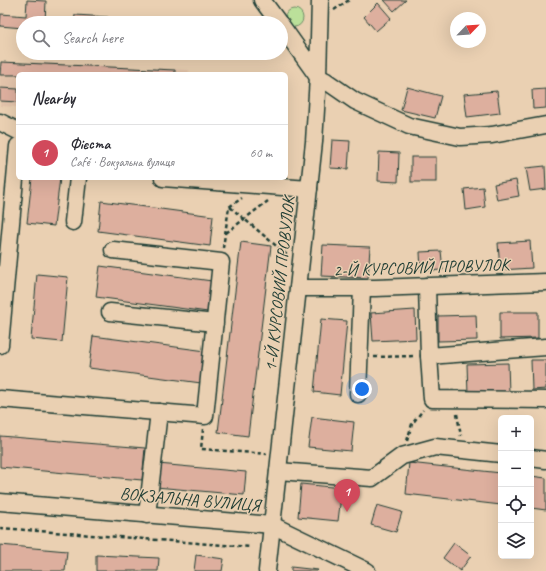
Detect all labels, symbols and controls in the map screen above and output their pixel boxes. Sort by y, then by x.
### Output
north arrow [450,12,486,48]
search box [16,16,288,60]
icon: search [30,27,52,49]
text: Search here [62,29,123,48]
text: Nearby [32,88,75,109]
text: Фієста [70,135,110,154]
text: 1 [42,145,48,161]
text: 60 m [250,145,272,161]
text: Café · Вокзальна вулиця [70,154,174,170]
street label: 1-Й КУРСОВИЙ ПРОВУЛОК [260,193,299,372]
street label: 2-Й КУРСОВИЙ ПРОВУЛОК [333,254,512,281]
your location [352,379,372,399]
map controls [498,415,534,559]
button: + [498,415,534,451]
button: − [498,451,534,487]
pin: 1 [334,479,360,512]
street label: ВОКЗАЛЬНА ВУЛИЦЯ [119,483,264,516]
button: locate [498,487,534,523]
button: layers [498,523,534,559]

